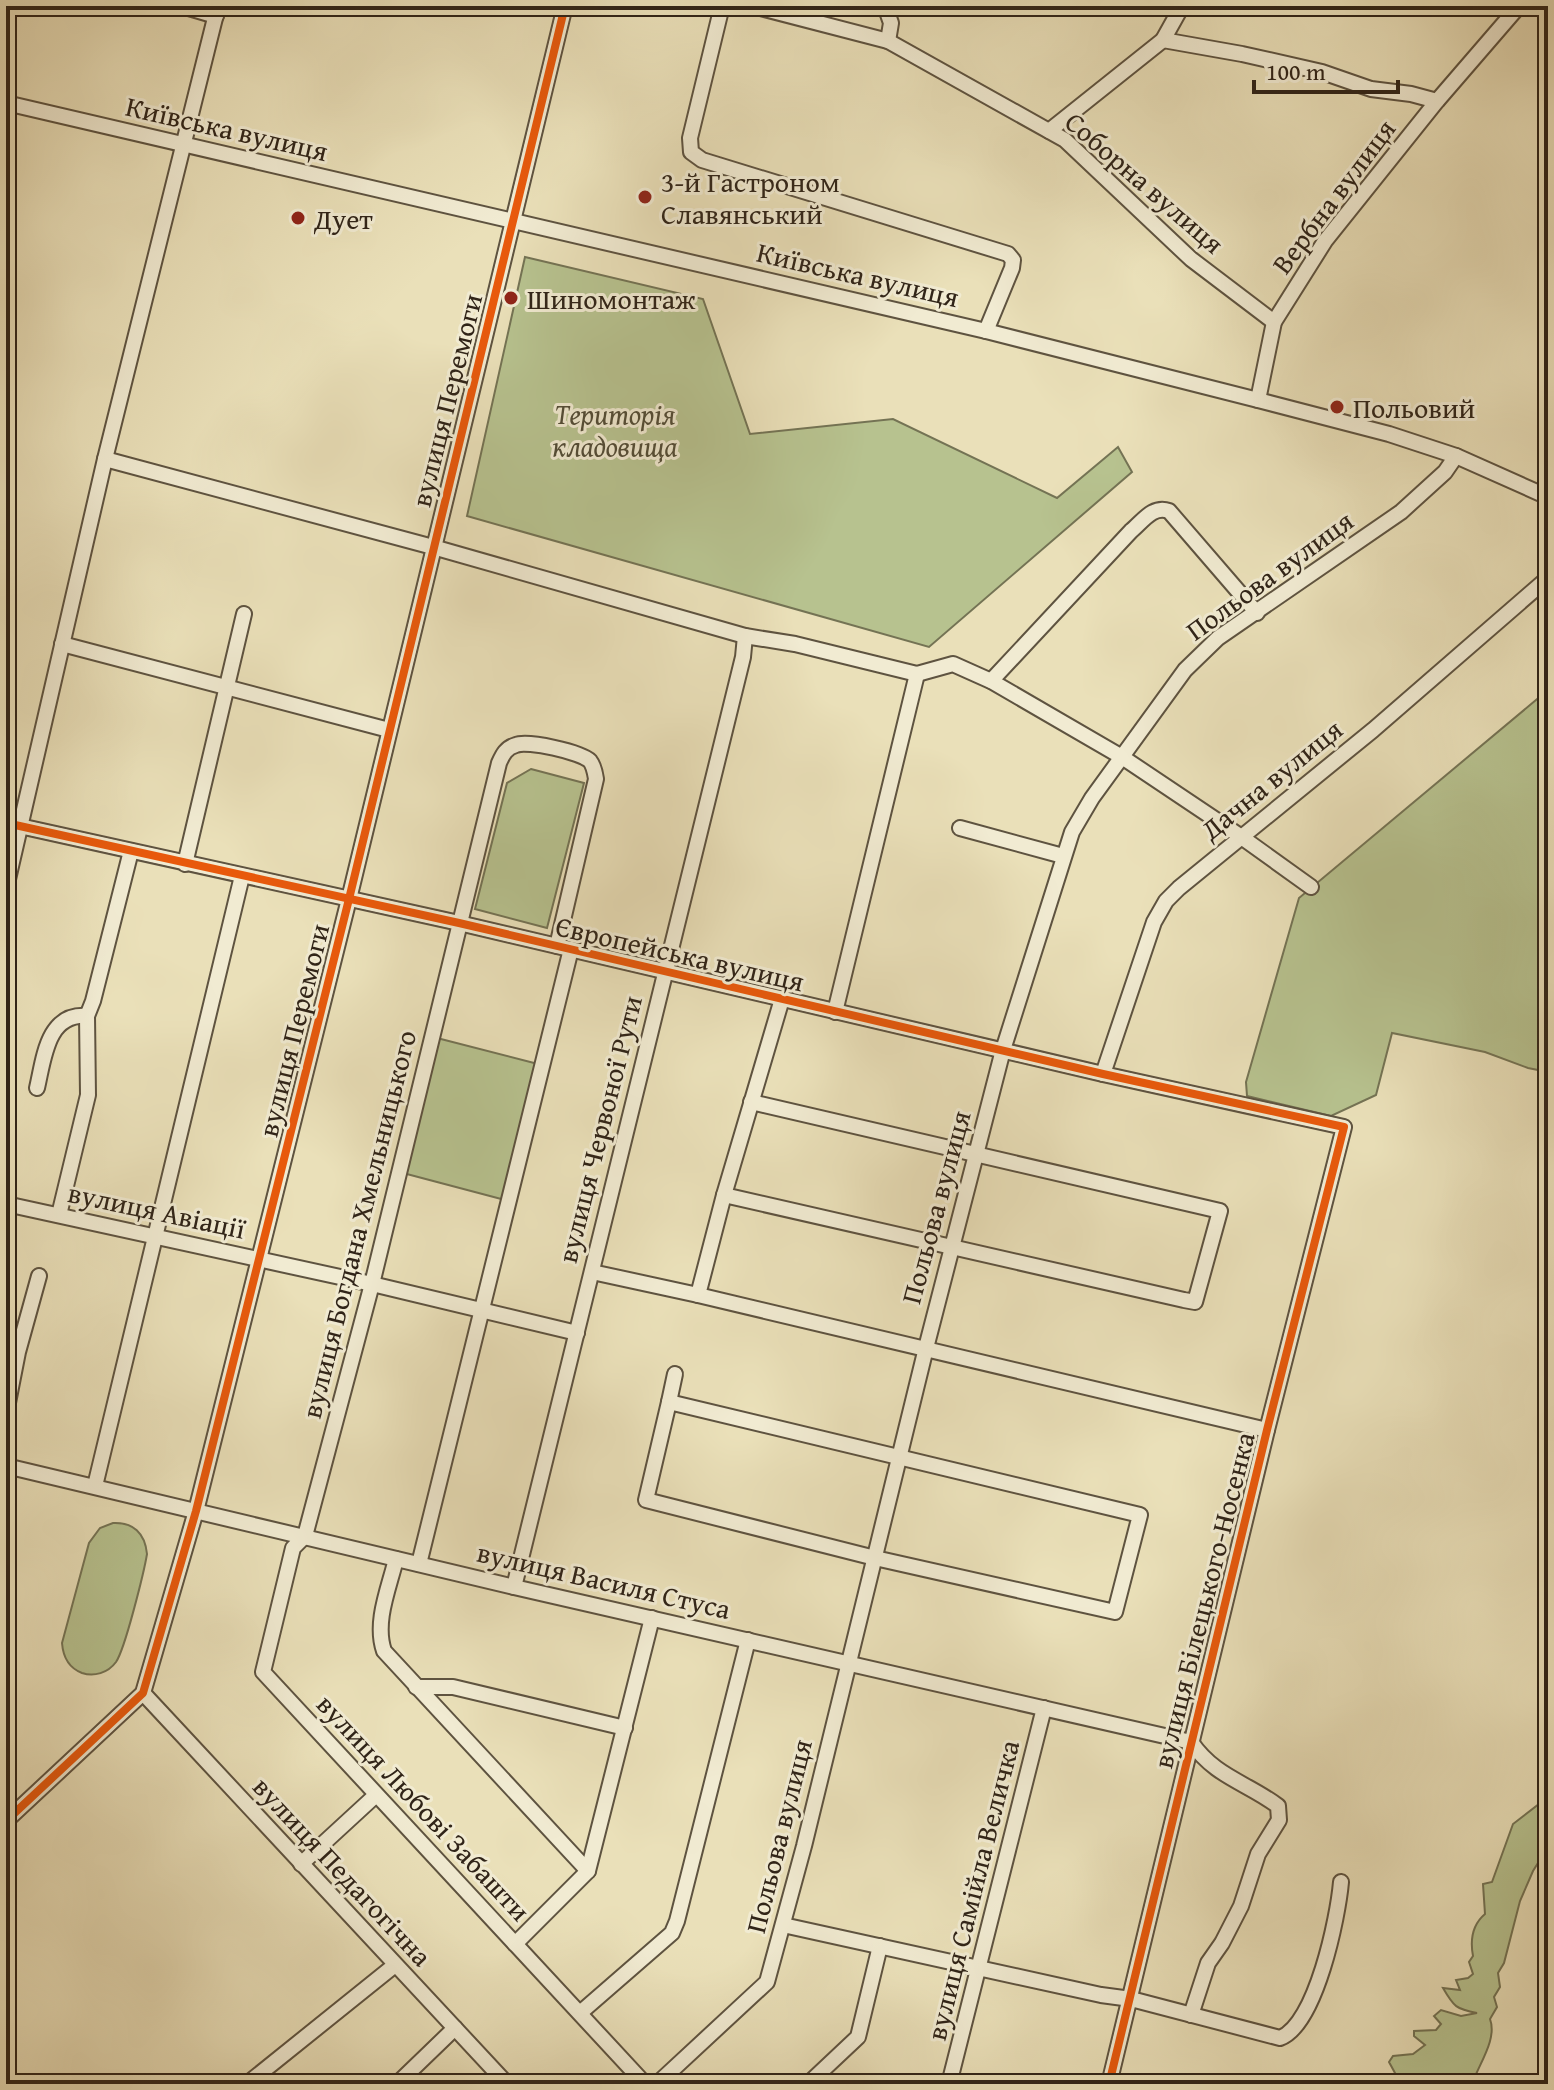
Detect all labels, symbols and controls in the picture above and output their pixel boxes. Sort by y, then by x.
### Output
scale bar [1254,44,1398,94]
text: 100 m [1266,54,1326,89]
street label: Київська вулиця [122,85,332,171]
street label: Соборна вулиця [1056,101,1234,263]
street label: Вербна вулиця [1261,110,1405,282]
place label: 3-й Гастроном Славянський [661,161,840,234]
marker: 3-й Гастроном Славянський [636,188,654,206]
place label: Дует [313,198,373,239]
marker: Дует [289,209,307,227]
street label: Київська вулиця [753,231,963,317]
place label: Шиномонтаж [527,278,696,319]
street label: вулиця Перемоги [400,289,492,511]
marker: Шиномонтаж [502,289,520,307]
place label: Польовий [1353,387,1475,428]
park label: Територія кладовища [553,393,678,466]
marker: Польовий [1328,398,1346,416]
street label: Польова вулиця [1177,500,1361,650]
street label: Дачна вулиця [1190,709,1351,850]
street label: Європейська вулиця [552,904,808,1002]
street label: вулиця Перемоги [247,919,339,1141]
street label: вулиця Червоної Рути [546,991,652,1267]
street label: вулиця Богдана Хмельницького [290,1026,426,1422]
street label: Польова вулиця [890,1106,980,1308]
street label: вулиця Авіації [65,1171,250,1249]
street label: вулиця Білецького-Носенка [1141,1427,1265,1772]
street label: вулиця Василя Стуса [473,1531,735,1629]
street label: вулиця Любові Забашти [308,1684,540,1930]
street label: Польова вулиця [734,1735,822,1937]
street label: вулиця Самійла Величка [915,1735,1029,2045]
street label: вулиця Педагогічна [244,1767,442,1976]

